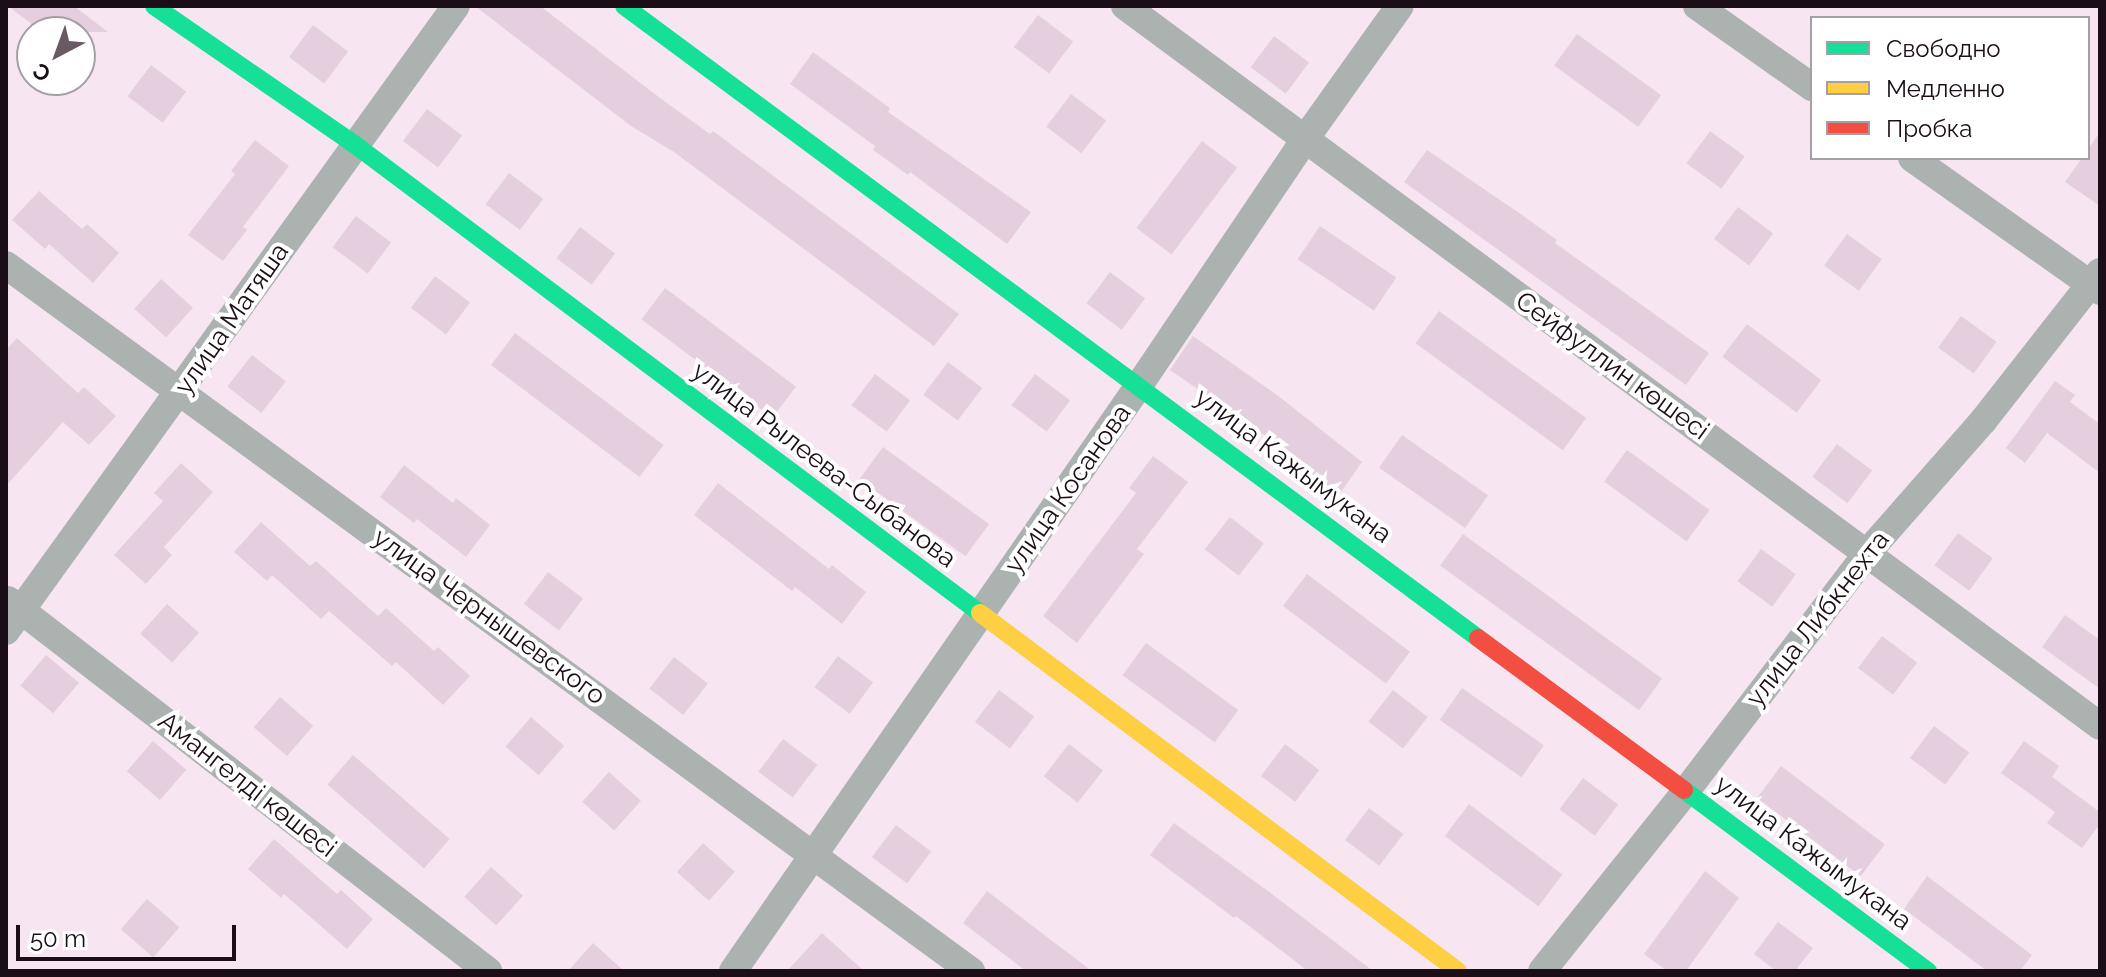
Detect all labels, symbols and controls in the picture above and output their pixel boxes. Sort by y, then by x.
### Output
north arrow [16,16,96,96]
legend [1810,16,2090,160]
text: Свободно [1886,34,2001,63]
text: С [27,58,56,87]
text: Медленно [1886,74,2005,103]
text: Пробка [1886,114,1972,143]
street label: улица Матяша [168,237,296,401]
street label: Сейфуллин көшесі [1509,285,1715,447]
street label: улица Рылеева-Сыбанова [686,355,962,575]
street label: улица Кажымукана [1188,382,1398,550]
street label: улица Косанова [998,399,1138,579]
street label: улица Чернышевского [367,522,611,712]
street label: улица Либкнехта [1740,525,1896,713]
street label: Амангелді көшесі [152,706,342,864]
street label: улица Кажымукана [1708,769,1918,937]
scale bar [20,909,240,959]
text: 50 m [30,924,86,953]

